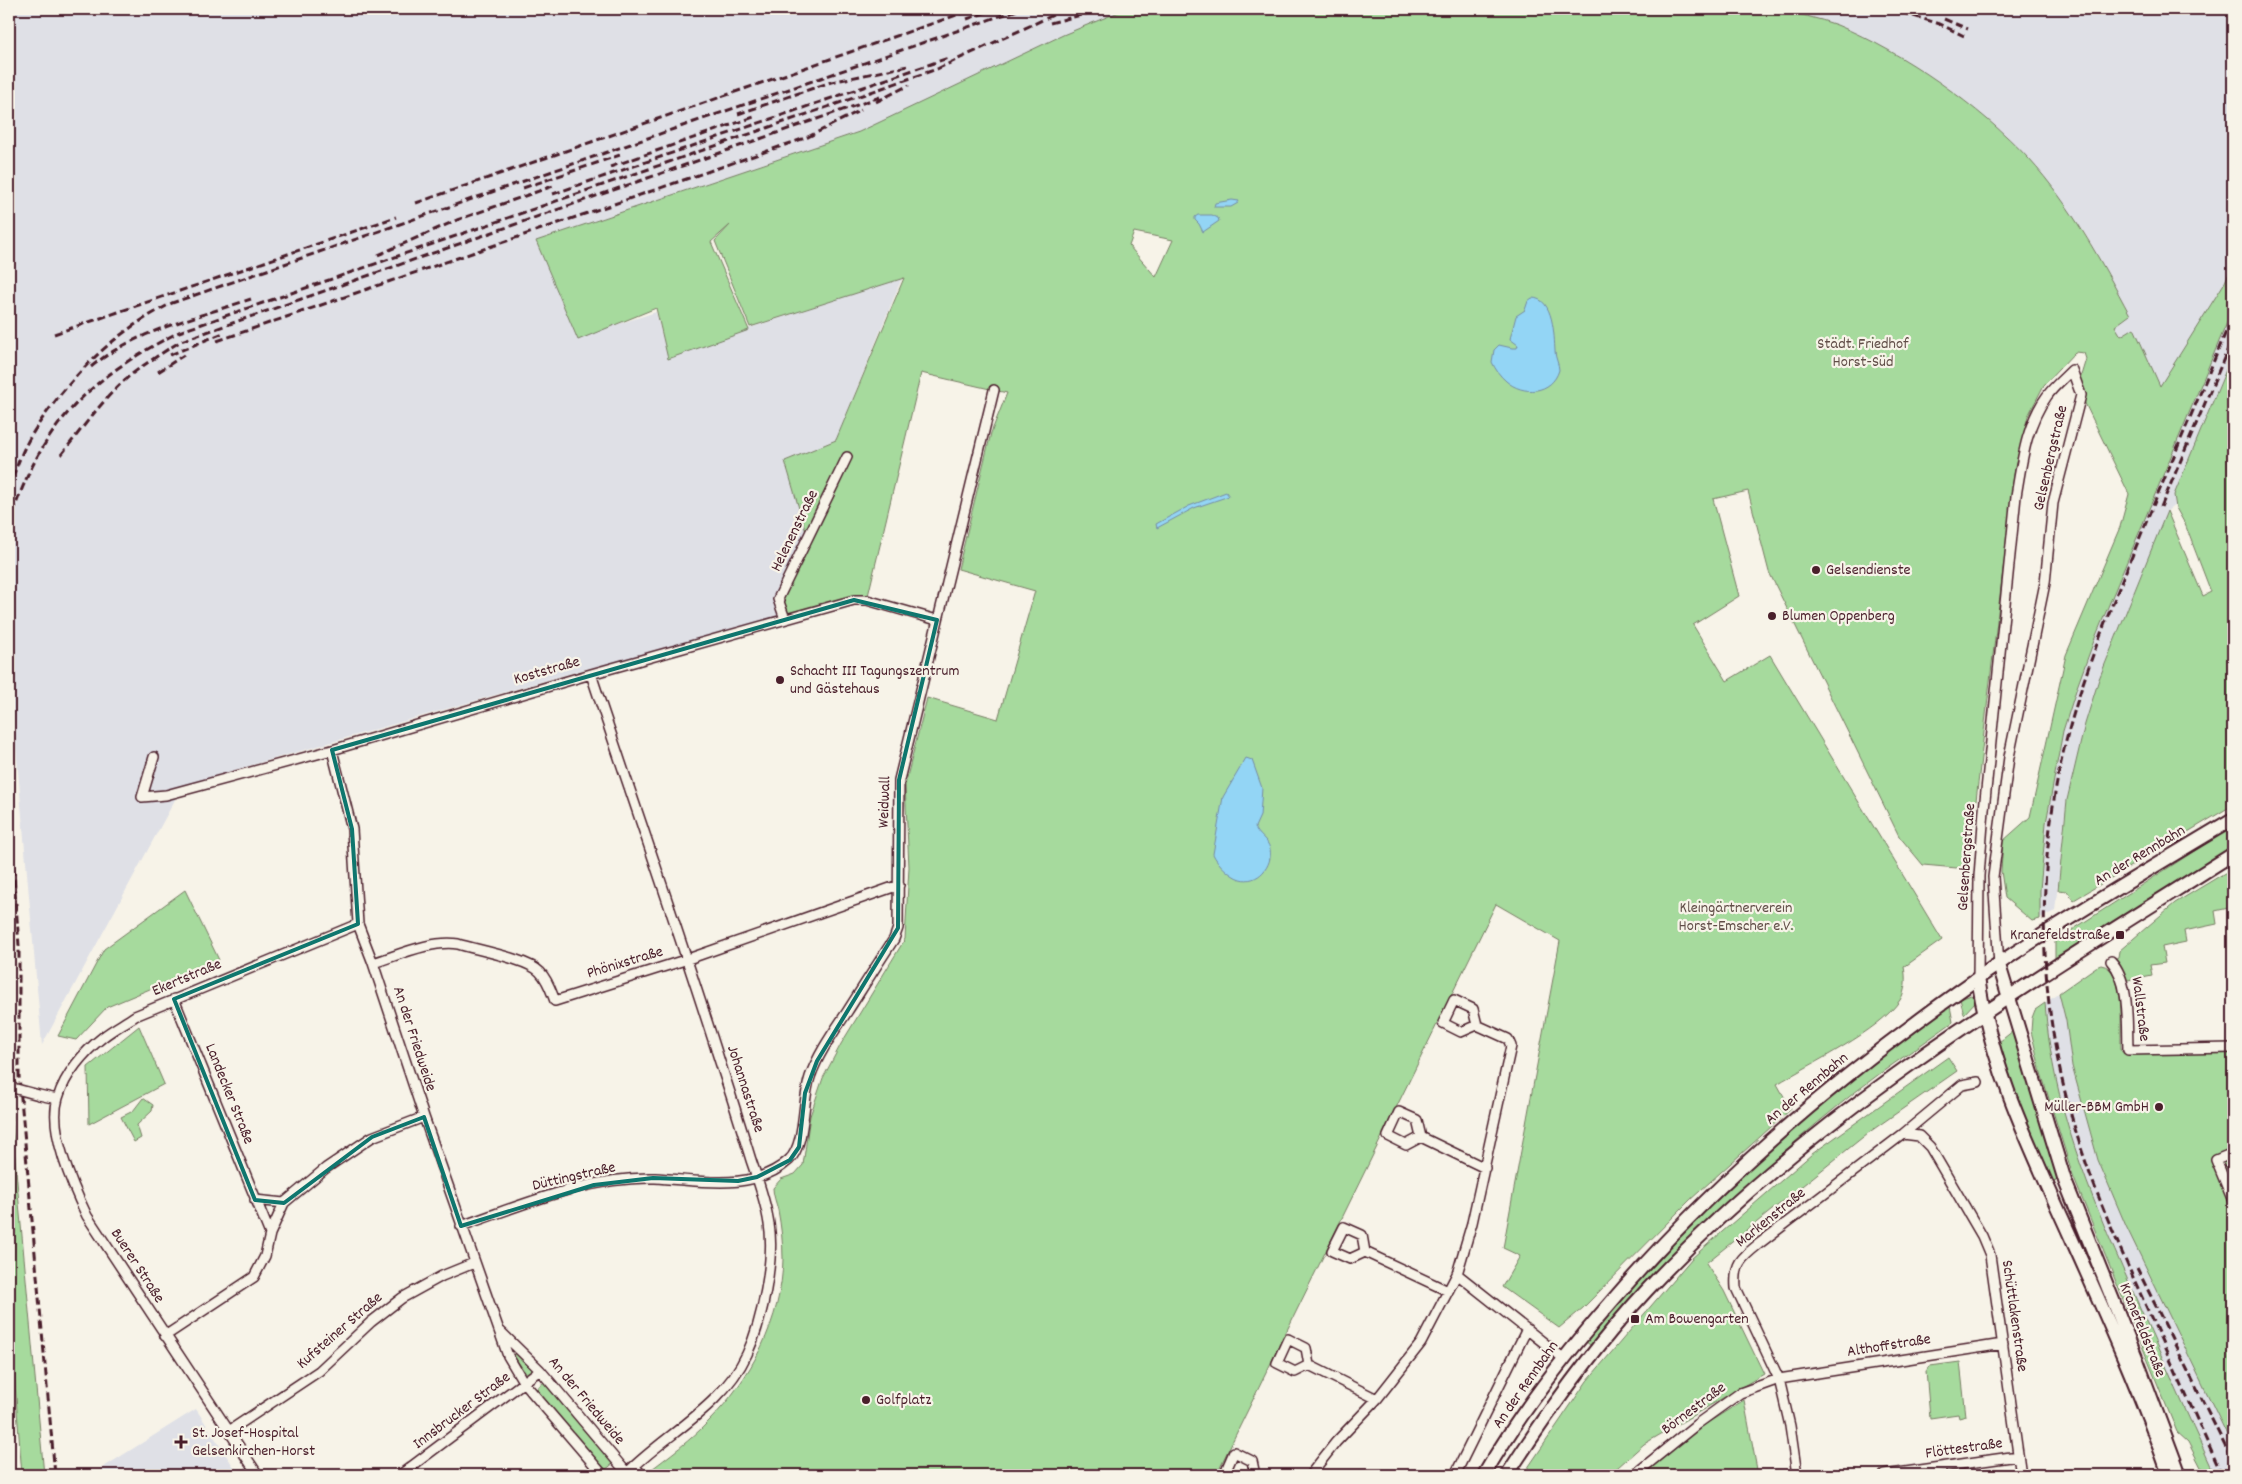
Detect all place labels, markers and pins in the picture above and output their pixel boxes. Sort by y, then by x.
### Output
place label: Gelsendienste [1826,559,1911,582]
marker: Gelsendienste [1810,564,1822,576]
place label: Blumen Oppenberg [1782,605,1895,628]
marker: Blumen Oppenberg [1766,610,1778,622]
place label: Schacht III Tagungszentrum und Gästehaus [790,660,959,701]
marker: Schacht III Tagungszentrum und Gästehaus [774,674,786,686]
place label: Kranefeldstraße [2010,924,2110,947]
marker: Kranefeldstraße [2114,929,2126,941]
place label: Müller-BBM GmbH [2044,1096,2149,1119]
marker: Müller-BBM GmbH [2153,1101,2165,1113]
place label: Am Bowengarten [1645,1308,1749,1331]
marker: Am Bowengarten [1629,1313,1641,1325]
place label: Golfplatz [876,1389,931,1412]
marker: Golfplatz [860,1394,872,1406]
place label: St. Josef-Hospital Gelsenkirchen-Horst [192,1422,315,1463]
marker: St. Josef-Hospital Gelsenkirchen-Horst [174,1435,188,1449]

